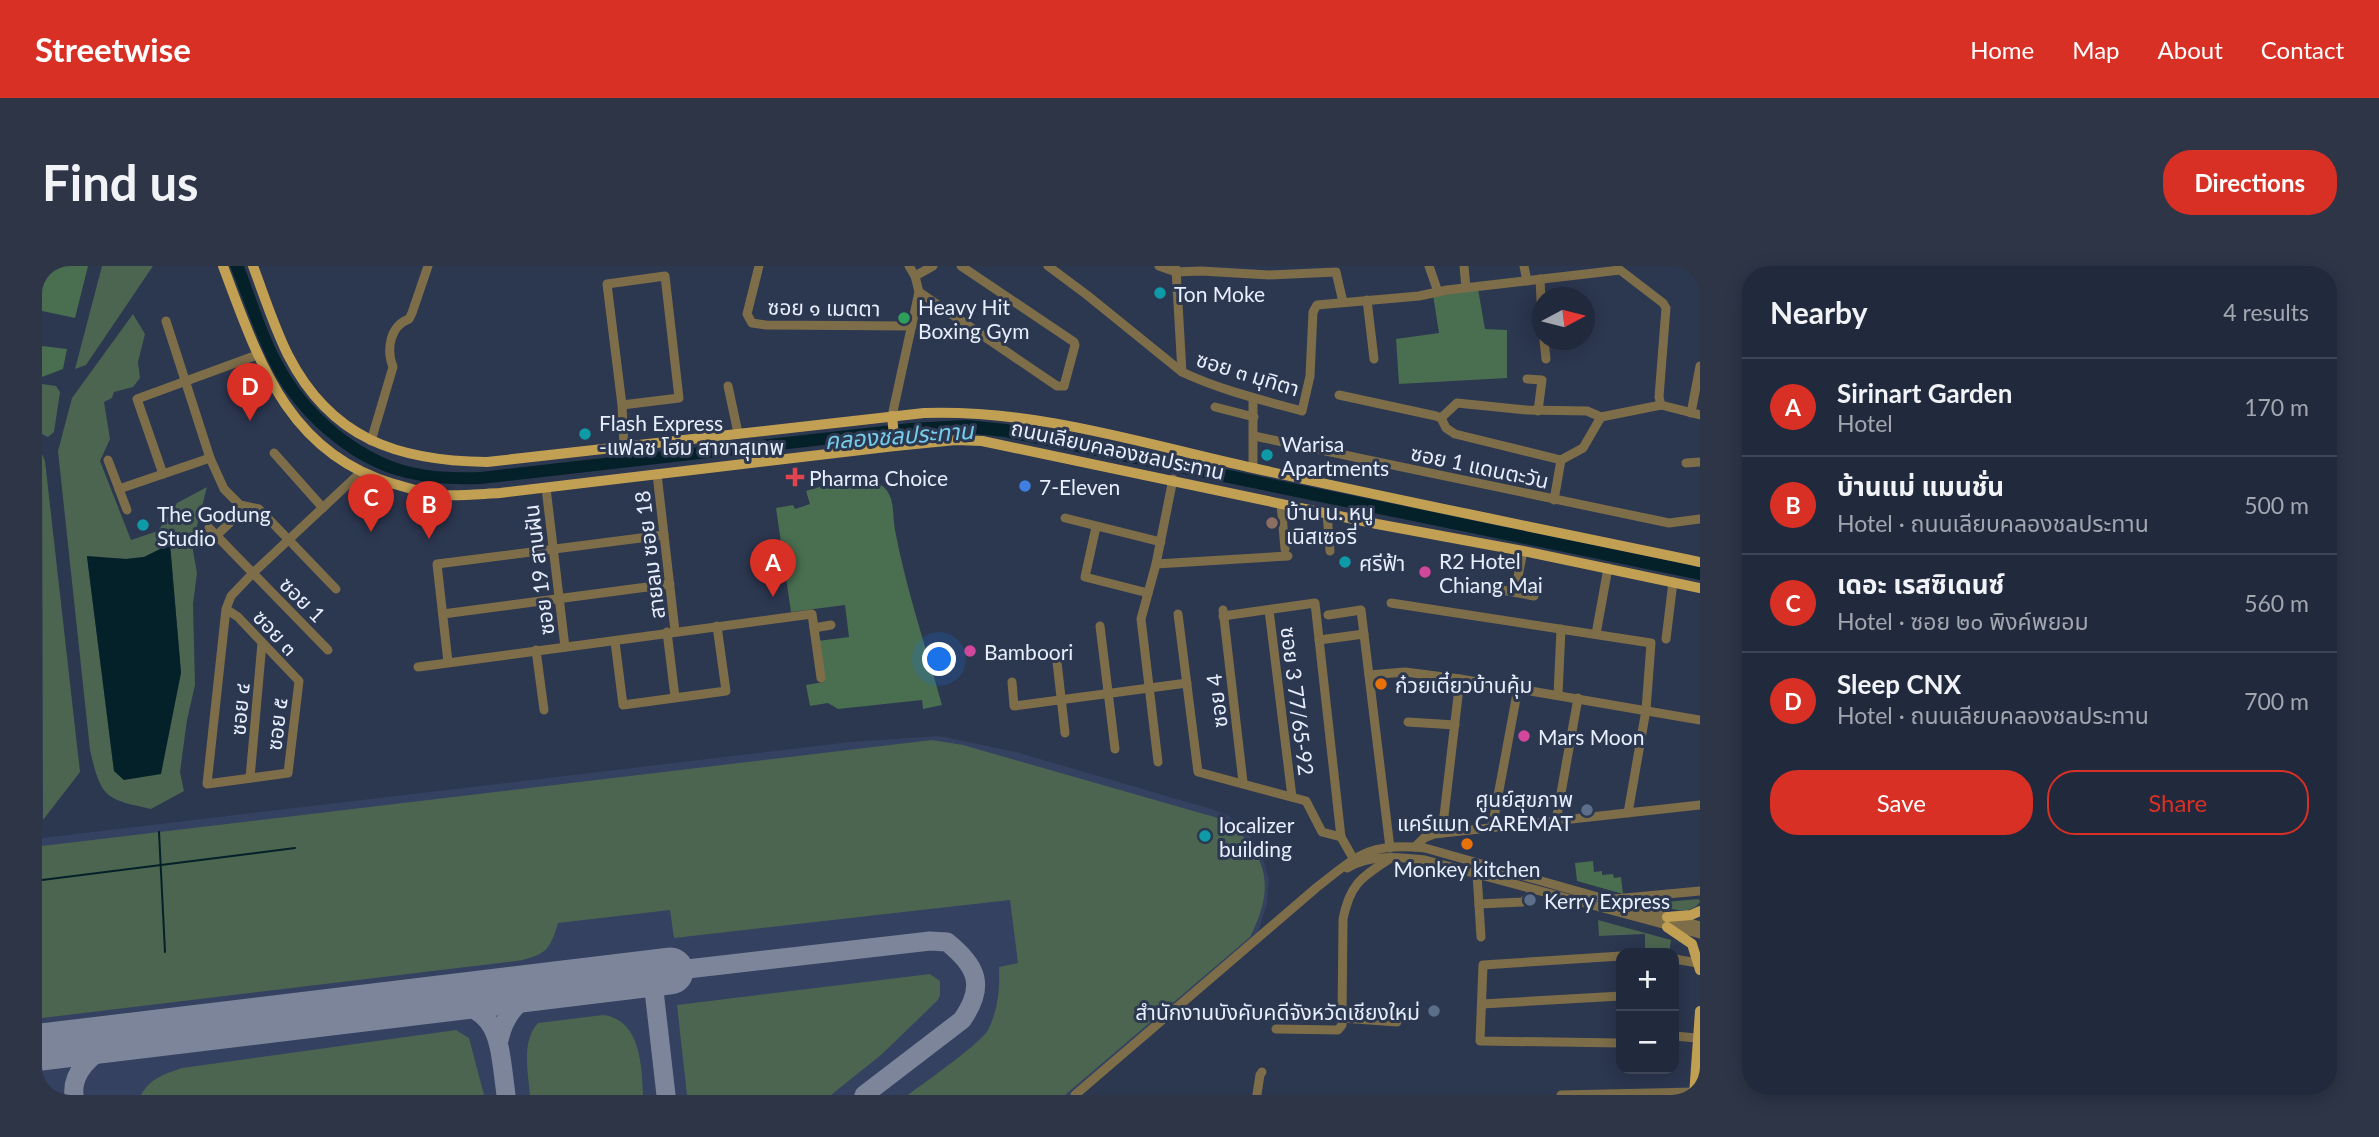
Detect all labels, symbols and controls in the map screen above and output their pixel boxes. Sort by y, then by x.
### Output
text: Streetwise [35,29,191,69]
text: Home [1970,35,2034,64]
text: Map [2072,35,2120,64]
text: About [2158,35,2223,64]
text: Contact [2261,35,2344,64]
button: Directions [2163,150,2337,215]
text: Find us [42,153,199,211]
place label: Ton Moke [1174,281,1265,306]
marker: Ton Moke [1152,285,1168,301]
north arrow [1532,287,1595,350]
street label: ซอย ๑ เมตตา [767,294,881,320]
place label: Heavy Hit Boxing Gym [918,294,1029,343]
text: Nearby [1770,294,1868,330]
text: 4 results [2223,298,2309,326]
marker: Heavy Hit Boxing Gym [896,310,912,326]
street label: ซอย ๓ มุทิตา [1193,346,1302,402]
pin: D [227,363,273,421]
text: Sirinart Garden [1837,377,2012,409]
text: A [1785,393,1801,421]
text: 170 m [2244,393,2309,421]
text: Hotel [1837,409,1893,437]
place label: Flash Express -แฟลช โฮม สาขาสุเทพ [599,410,784,461]
street label: ถนนเลียบคลองชลประทาน [1009,414,1227,484]
water label: คลองชลประทาน [824,416,976,454]
marker: Flash Express -แฟลช โฮม สาขาสุเทพ [577,426,593,442]
place label: Warisa Apartments [1281,431,1389,480]
street label: ซอย 1 แดนตะวัน [1409,439,1551,493]
marker: Warisa Apartments [1259,447,1275,463]
place label: Pharma Choice [809,465,948,490]
marker: Pharma Choice [787,469,803,485]
text: บ้านแม่ แมนชั่น [1837,470,2004,502]
pin: C [348,474,394,532]
place label: 7-Eleven [1039,474,1120,499]
marker: 7-Eleven [1017,478,1033,494]
pin: B [406,481,452,539]
street label: สายลม ซอย 18 [629,489,669,621]
text: B [1785,491,1801,519]
text: 500 m [2244,491,2309,519]
place label: บ้าน น. หนู เนิสเซอรี่ [1286,499,1374,548]
place label: The Godung Studio [157,501,271,550]
street label: ซอย 19 สานฝัน [518,503,558,637]
text: Hotel · ถนนเลียบคลองชลประทาน [1837,509,2149,537]
marker: บ้าน น. หนู เนิสเซอรี่ [1264,515,1280,531]
marker: The Godung Studio [135,517,151,533]
pin: A [750,539,796,597]
place label: R2 Hotel Chiang Mai [1439,548,1543,597]
place label: ศรีฟ้า [1359,550,1405,575]
marker: ศรีฟ้า [1337,554,1353,570]
marker: R2 Hotel Chiang Mai [1417,564,1433,580]
text: เดอะ เรสซิเดนซ์ [1837,568,2004,600]
street label: ซอย 1 [275,571,331,627]
text: C [1785,589,1801,617]
text: 560 m [2244,589,2309,617]
street label: ซอย ๓ [249,604,303,660]
text: Hotel · ซอย ๒๐ พิงค์พยอม [1837,607,2089,635]
street label: ซอย 3 77/65-92 [1276,625,1320,777]
place label: Bamboori [984,639,1073,664]
your location [922,642,956,676]
marker: Bamboori [962,643,978,659]
text: Sleep CNX [1837,668,1961,700]
place label: ก๋วยเตี๋ยวบ้านคุ้ม [1395,671,1532,699]
street label: ซอย 4 [1200,673,1232,729]
marker: ก๋วยเตี๋ยวบ้านคุ้ม [1373,676,1389,692]
street label: ซอย ๔ [224,682,254,736]
text: D [1784,687,1802,715]
text: 700 m [2244,687,2309,715]
street label: ซอย ๕ [260,696,292,752]
text: Hotel · ถนนเลียบคลองชลประทาน [1837,701,2149,729]
place label: Mars Moon [1538,724,1644,749]
marker: Mars Moon [1516,728,1532,744]
button: Save [1770,770,2033,835]
button: Share [2047,770,2309,835]
place label: ศูนย์สุขภาพ แคร์แมท CAREMAT [1397,786,1574,835]
marker: ศูนย์สุขภาพ แคร์แมท CAREMAT [1579,802,1595,818]
place label: localizer building [1219,812,1295,861]
marker: localizer building [1197,828,1213,844]
marker: Monkey kitchen [1459,836,1475,852]
place label: Monkey kitchen [1393,856,1541,881]
place label: Kerry Express [1544,888,1670,913]
marker: Kerry Express [1522,892,1538,908]
map controls [1616,948,1679,1074]
button: + [1616,948,1679,1011]
place label: สำนักงานบังคับคดีจังหวัดเชียงใหม่ [1135,999,1420,1024]
marker: สำนักงานบังคับคดีจังหวัดเชียงใหม่ [1426,1003,1442,1019]
button: − [1616,1011,1679,1074]

